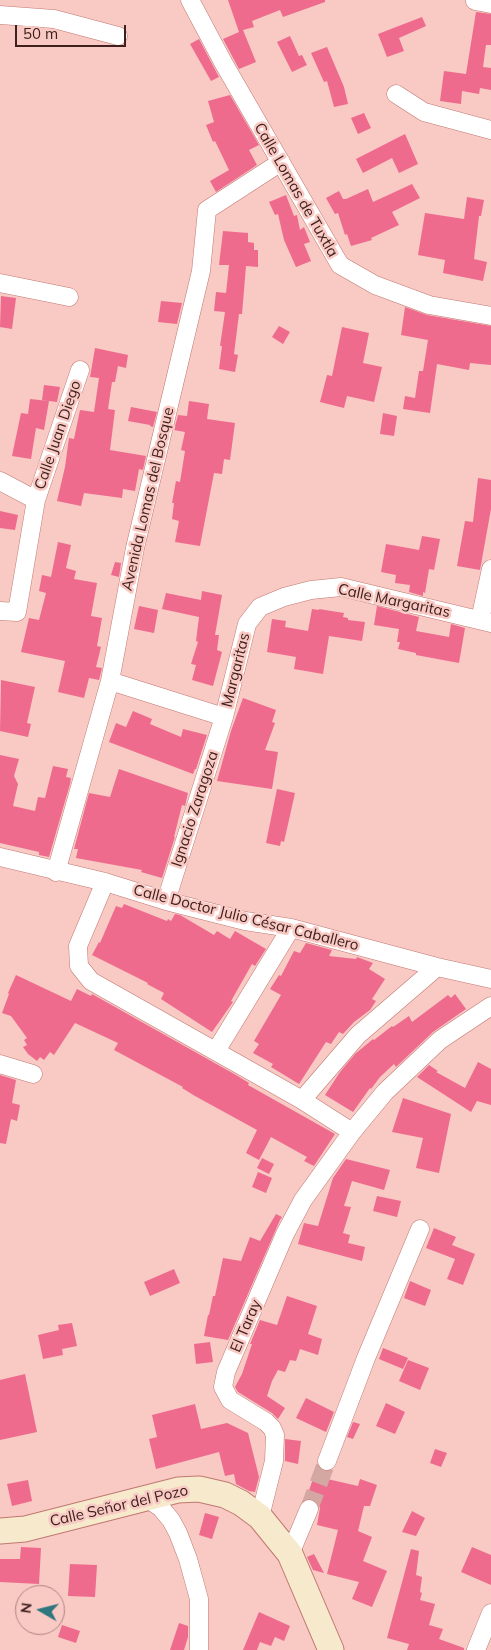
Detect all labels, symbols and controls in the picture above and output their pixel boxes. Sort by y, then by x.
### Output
scale bar [18,15,129,47]
text: 50 m [23,24,58,43]
street label: Calle Lomas de Tuxtla [250,120,342,260]
street label: Calle Juan Diego [31,378,85,492]
street label: Avenida Lomas del Bosque [118,405,178,593]
street label: Calle Margaritas [336,580,452,622]
street label: Margaritas [218,631,254,709]
street label: Ignacio Zaragoza [168,749,222,869]
street label: Calle Doctor Julio César Caballero [131,881,361,955]
street label: El Taray [227,1297,265,1355]
street label: Calle Señor del Pozo [48,1481,190,1531]
north arrow [15,1585,65,1635]
text: N [16,1602,36,1615]

